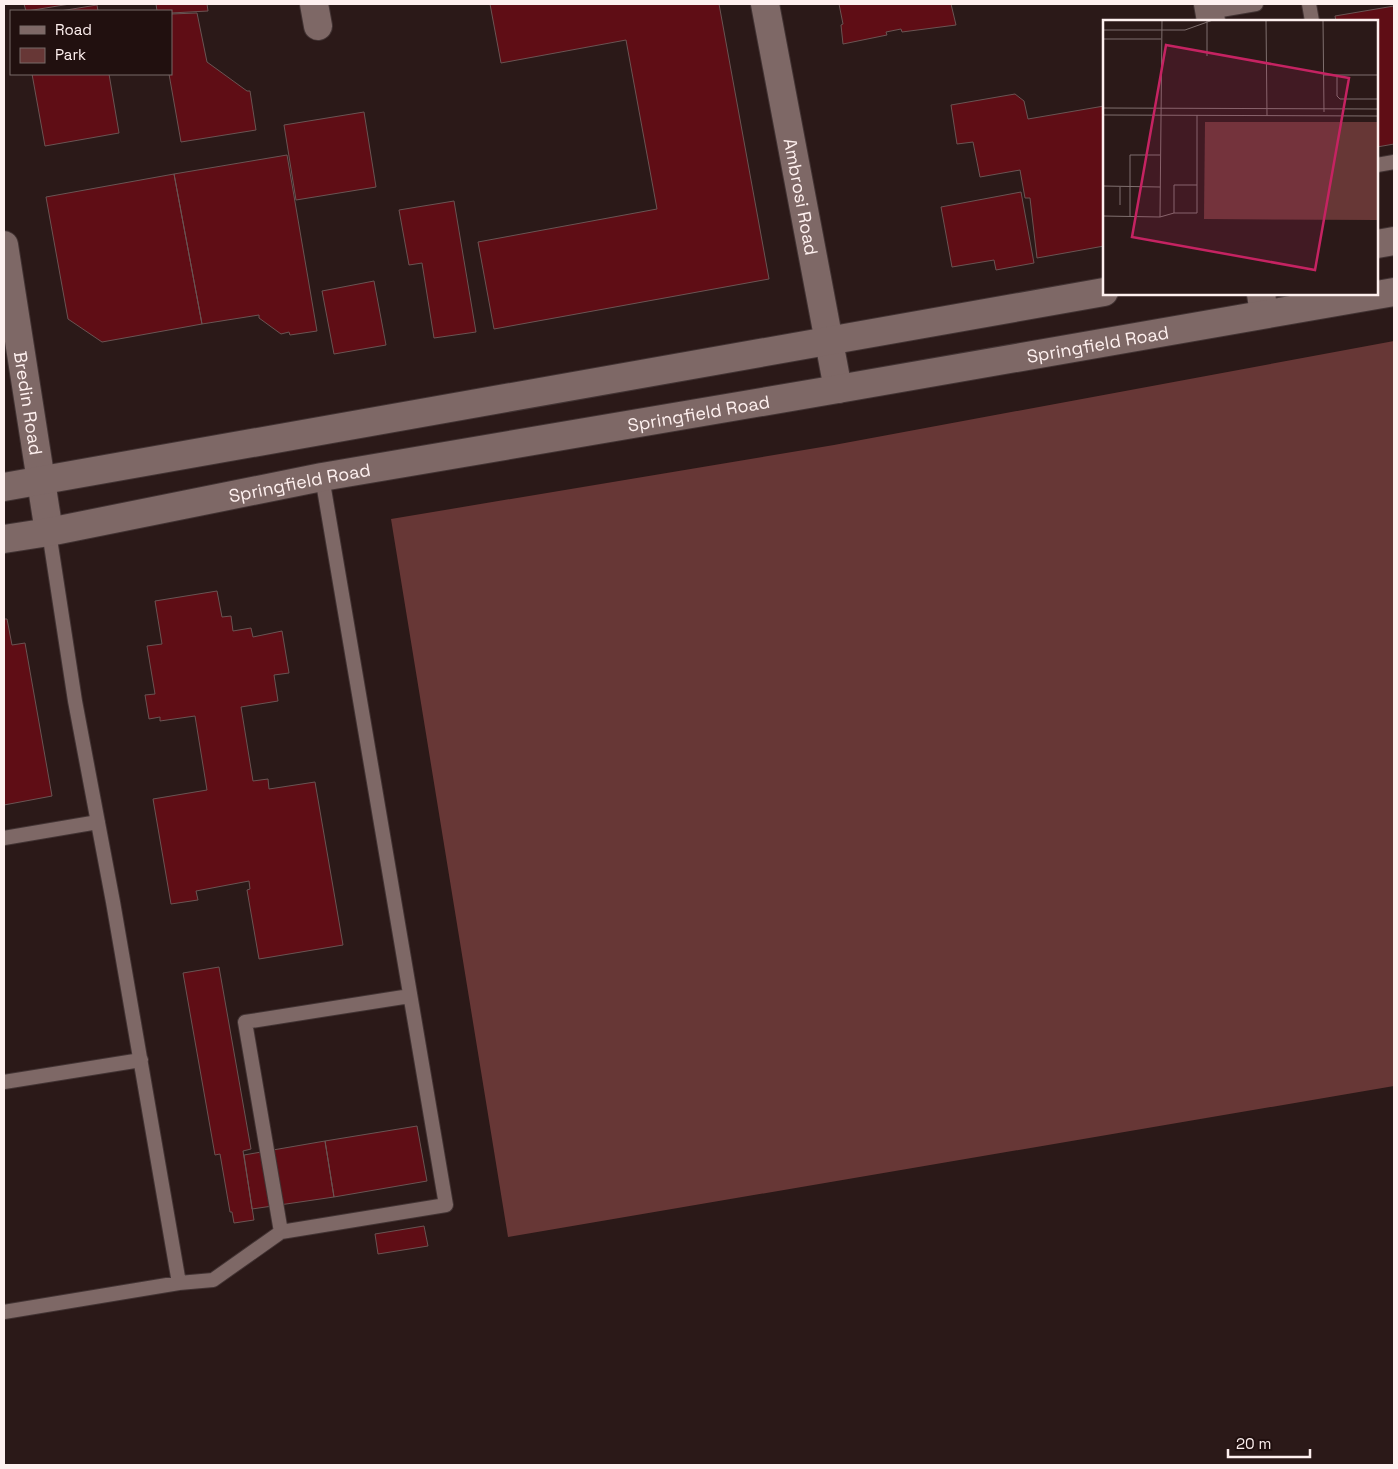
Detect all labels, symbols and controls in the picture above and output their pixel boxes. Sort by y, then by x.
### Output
legend [10,10,172,75]
text: Road [55,20,92,39]
inset map [1103,20,1378,295]
text: Park [55,45,86,64]
street label: Ambrosi Road [779,136,824,257]
street label: Springfield Road [1025,320,1170,367]
street label: Bredin Road [9,349,48,457]
street label: Springfield Road [626,389,771,436]
street label: Springfield Road [227,457,372,507]
scale bar [1228,1426,1310,1458]
text: 20 m [1236,1434,1271,1453]

